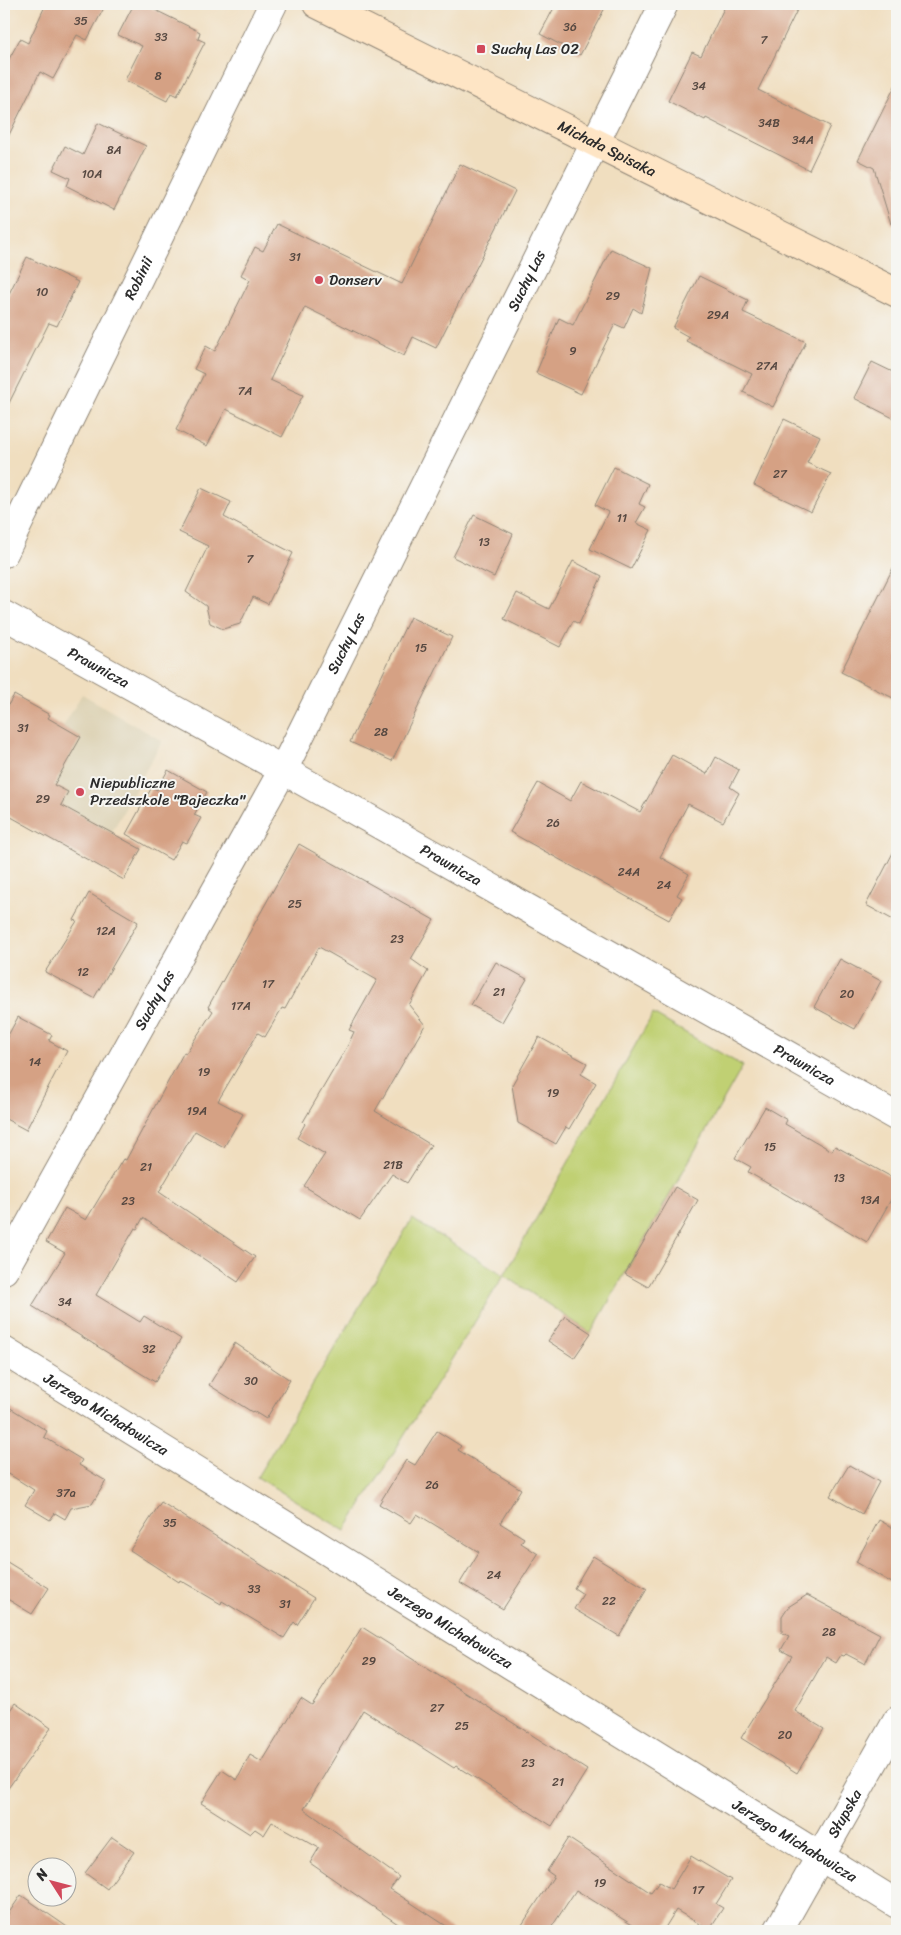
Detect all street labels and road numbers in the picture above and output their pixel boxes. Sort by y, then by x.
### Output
street label: Michała Spisaka [553,113,661,184]
street label: Suchy Las [500,245,553,316]
street label: Robinii [117,251,161,304]
street label: Suchy Las [320,608,372,679]
street label: Prawnicza [63,640,135,695]
street label: Prawnicza [415,837,487,893]
street label: Suchy Las [127,965,182,1035]
street label: Prawnicza [769,1037,841,1093]
street label: Jerzego Michałowicza [38,1365,174,1463]
street label: Jerzego Michałowicza [382,1578,518,1676]
street label: Słupska [820,1784,869,1843]
street label: Jerzego Michałowicza [726,1791,863,1890]

